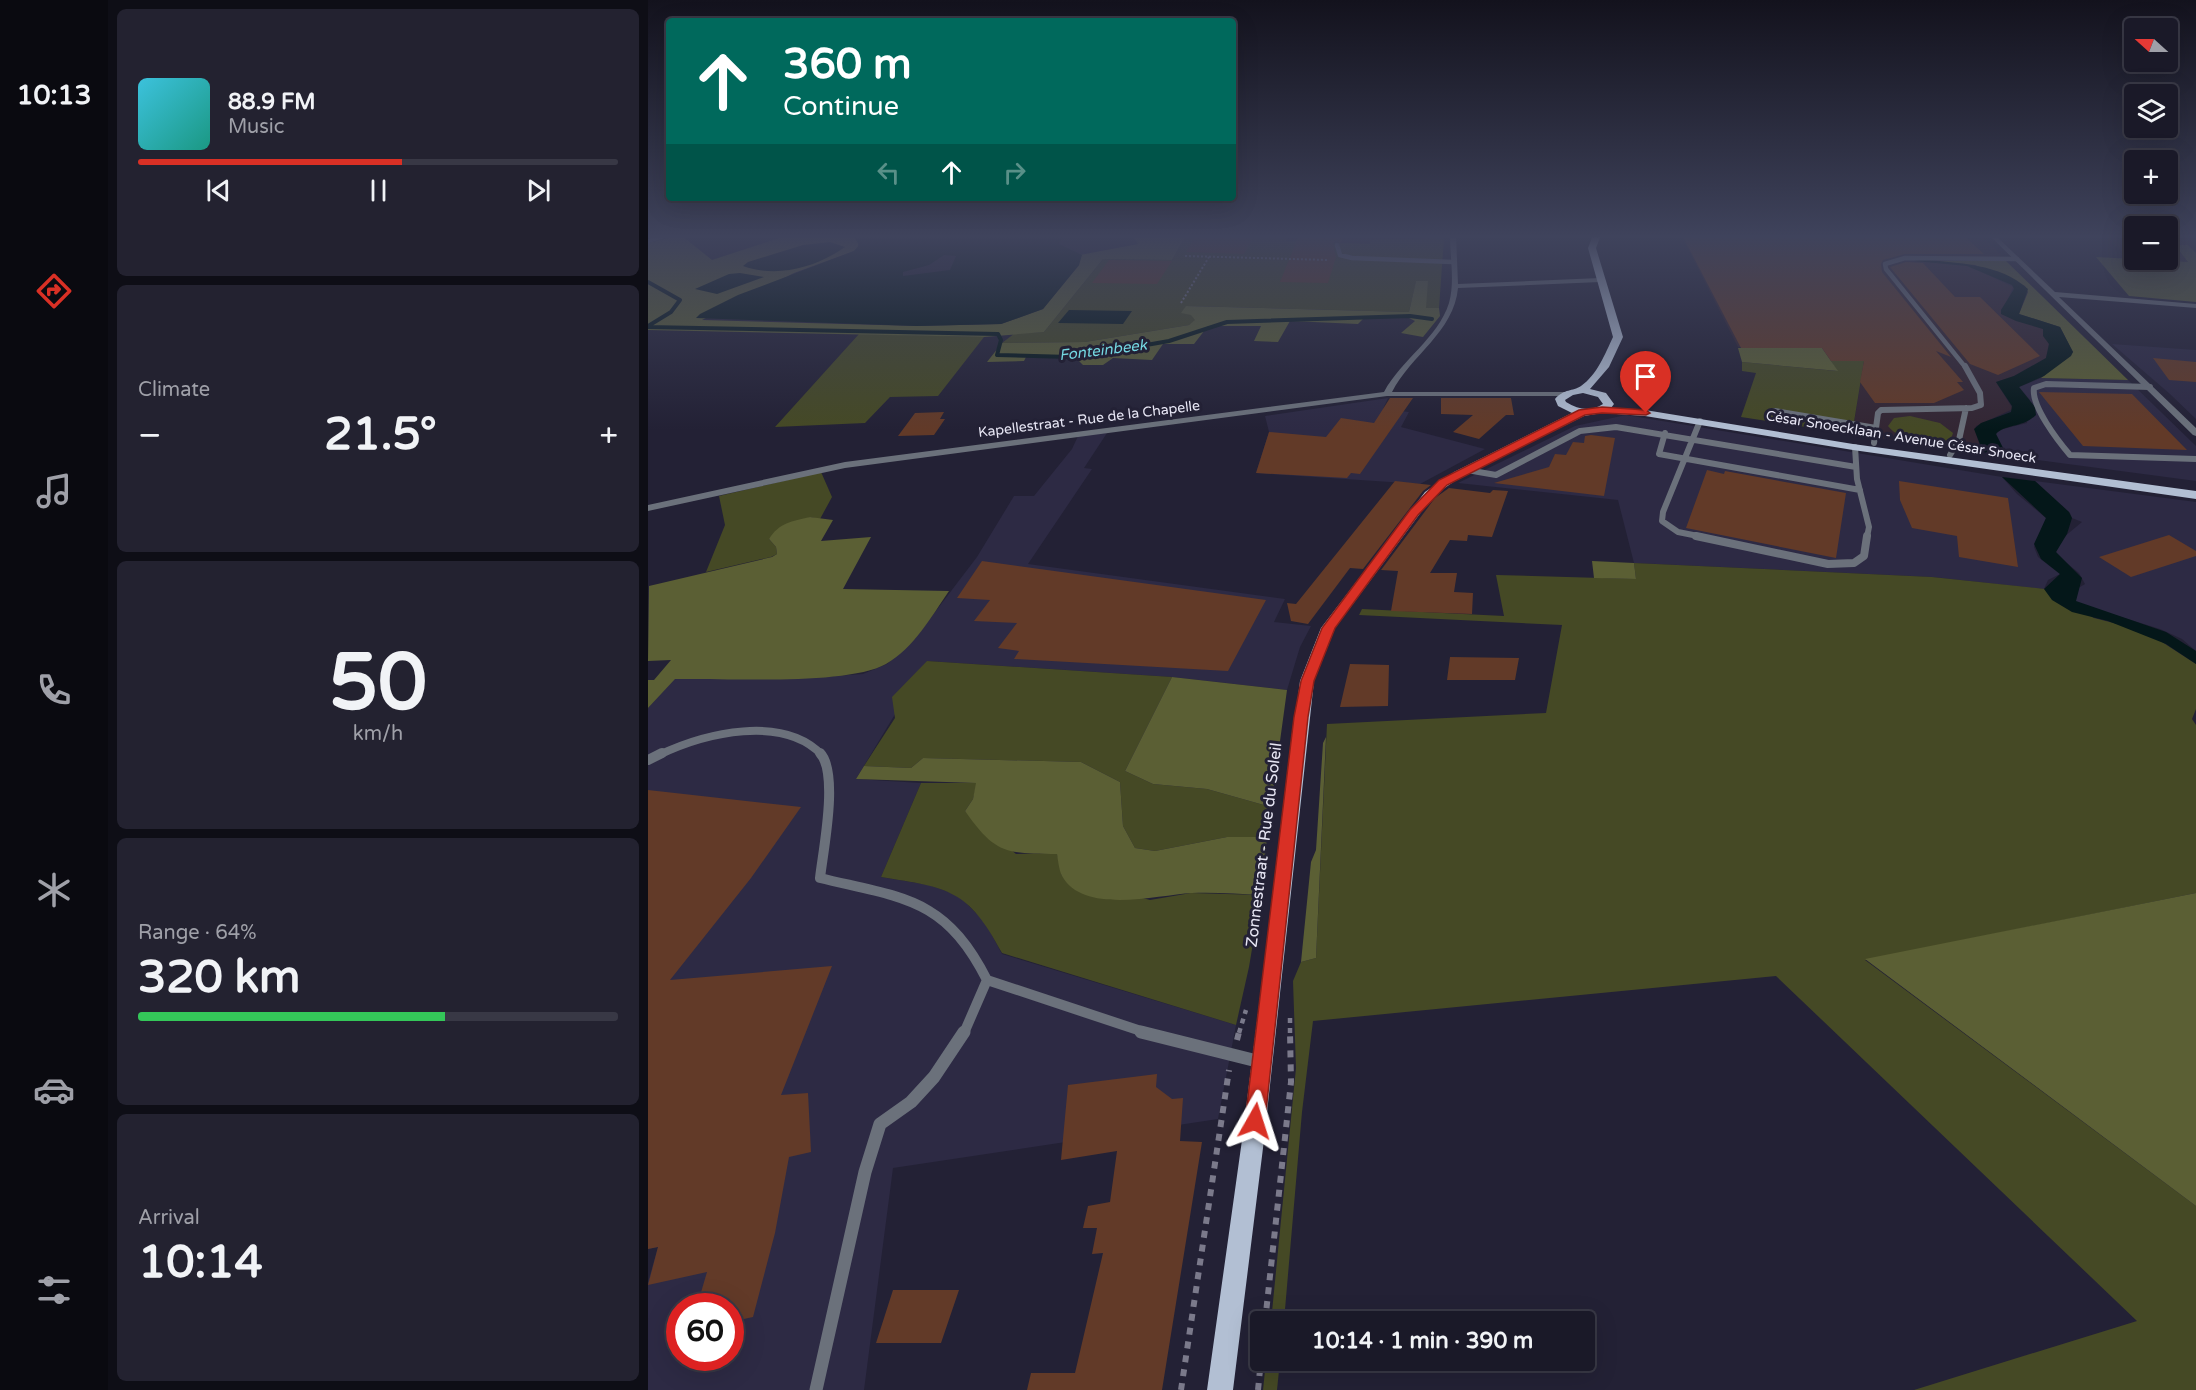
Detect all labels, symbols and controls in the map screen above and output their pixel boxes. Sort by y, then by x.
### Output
north arrow [2124,18,2178,72]
map controls [2124,18,2178,270]
text: 360 m [783,39,912,90]
icon: ahead [684,42,762,120]
text: 10:13 [17,79,91,112]
button: layers [2124,84,2178,138]
text: 88.9 FM [228,89,316,115]
text: Continue [783,90,899,123]
text: Music [228,115,284,139]
button: + [2124,150,2178,204]
icon: left [872,156,905,189]
icon: ahead [935,156,968,189]
icon: right [998,156,1031,189]
icon: previous [202,174,235,207]
icon: pause [362,174,395,207]
icon: next [522,174,555,207]
button: − [2124,216,2178,270]
icon: directions [33,270,75,312]
water label: Fonteinbeek [1058,335,1150,364]
pin [1620,351,1671,413]
icon: arrive [1629,360,1662,393]
text: Climate [138,378,210,402]
street label: Kapellestraat - Rue de la Chapelle [977,397,1201,441]
street label: César Snoecklaan - Avenue César Snoeck [1765,407,2038,467]
text: 21.5° [324,408,437,462]
text: − [138,416,162,455]
text: + [599,416,618,455]
icon: music [33,470,75,512]
text: 50 [329,636,427,730]
icon: phone [33,669,75,711]
text: km/h [353,722,403,746]
street label: Zonnestraat - Rue du Soleil [1242,742,1286,948]
icon: climate [33,869,75,911]
text: Range · 64% [138,921,257,945]
text: 320 km [138,951,300,1005]
icon: car [33,1069,75,1111]
position arrow [1223,1089,1287,1153]
text: Arrival [138,1206,200,1230]
text: 10:14 [138,1236,263,1290]
icon: filters [33,1269,75,1311]
speed limit sign: 60 [666,1293,744,1371]
text: 10:14 · 1 min · 390 m [1312,1328,1533,1354]

